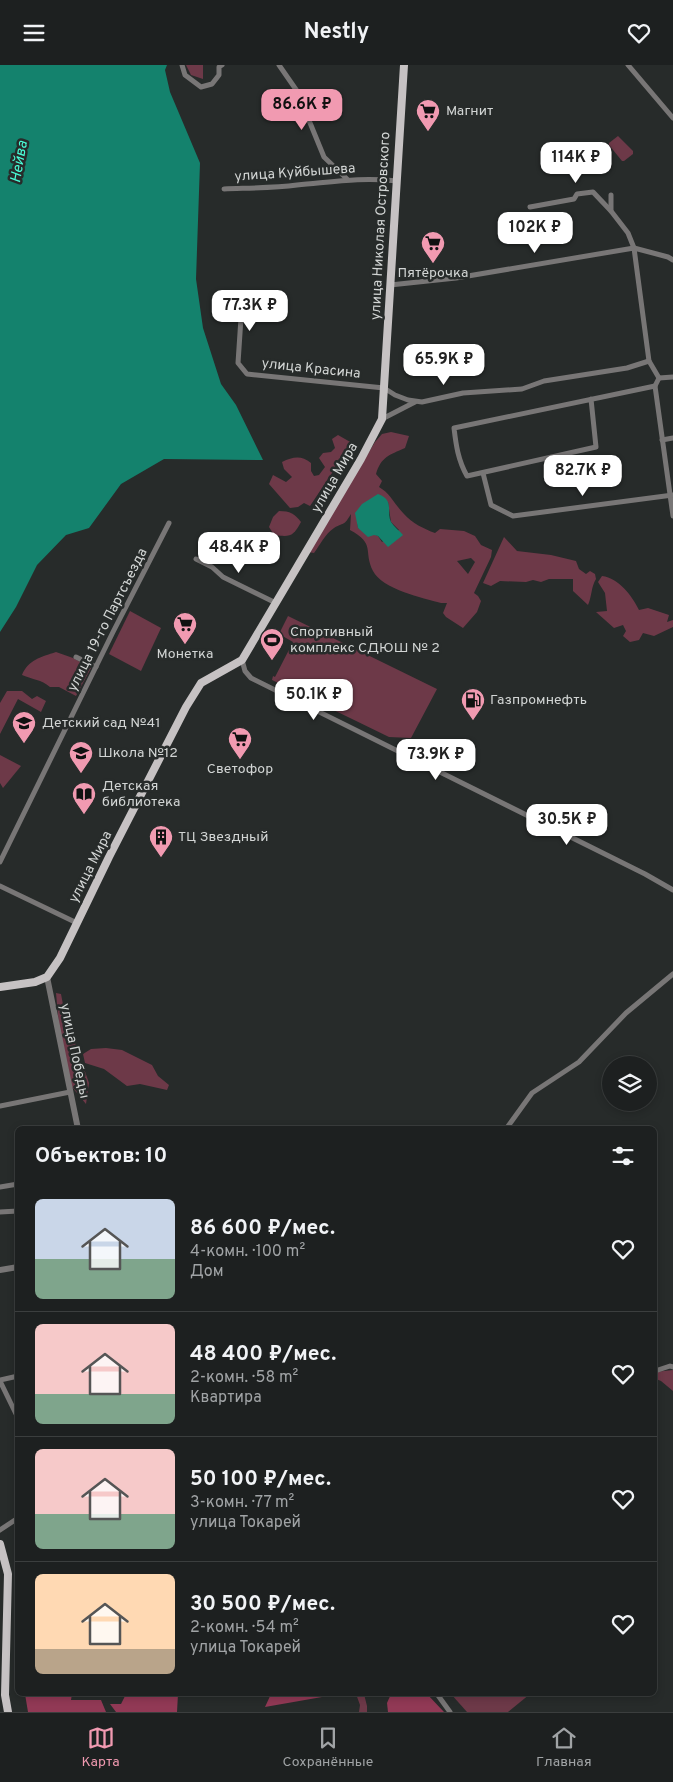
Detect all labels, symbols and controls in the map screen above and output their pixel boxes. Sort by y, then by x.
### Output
icon: menu [20,19,48,47]
text: Nestly [304,19,369,46]
icon: heart [625,19,653,47]
pin: 86.6K ₽ [256,88,348,131]
text: 86.6K ₽ [272,95,332,115]
supermarket icon: Магнит [415,98,441,132]
place label: Магнит [446,103,493,120]
street label: улица Николая Островского [368,131,394,321]
water label: Нейва [7,139,33,185]
pin: 114K ₽ [535,141,617,184]
text: 114K ₽ [552,148,600,168]
street label: улица Куйбышева [234,160,356,186]
pin: 102K ₽ [494,211,576,254]
text: 102K ₽ [509,218,561,238]
supermarket icon: Пятёрочка [420,230,446,264]
place label: Пятёрочка [398,265,468,282]
pin: 77.3K ₽ [204,289,296,332]
text: 77.3K ₽ [223,296,277,316]
pin: 65.9K ₽ [398,343,490,386]
text: 65.9K ₽ [414,350,474,370]
street label: улица Красина [261,355,361,383]
street label: улица Мира [308,440,362,516]
pin: 82.7K ₽ [537,455,629,497]
text: 82.7K ₽ [555,461,611,481]
pin: 48.4K ₽ [193,531,285,574]
text: 48.4K ₽ [209,538,269,558]
street label: улица 19-го Партсъезда [64,545,152,695]
supermarket icon: Монетка [172,611,198,645]
place label: Спортивный комплекс СДЮШ № 2 [290,624,440,657]
sports icon: Спортивный комплекс СДЮШ № 2 [259,627,285,661]
place label: Монетка [157,646,213,663]
pin: 50.1K ₽ [268,679,360,721]
text: 50.1K ₽ [286,685,342,705]
fuel station icon: Газпромнефть [460,687,486,721]
place label: Газпромнефть [490,692,587,709]
school or university icon: Детский сад №41 [11,710,37,744]
place label: Детский сад №41 [42,715,160,732]
supermarket icon: Светофор [227,726,253,760]
pin: 73.9K ₽ [390,739,482,781]
school or university icon: Школа №12 [68,740,94,774]
place label: Школа №12 [98,745,178,762]
text: 73.9K ₽ [407,745,465,765]
place label: Светофор [207,761,273,778]
place label: Детская библиотека [102,778,180,811]
library icon: Детская библиотека [71,781,97,815]
pin: 30.5K ₽ [521,803,613,846]
text: 30.5K ₽ [537,810,597,830]
building icon: ТЦ Звездный [148,824,174,858]
street label: улица Мира [66,828,116,906]
place label: ТЦ Звездный [178,829,268,846]
street label: улица Победы [56,1002,92,1100]
map controls [602,1056,657,1111]
button: layers [602,1056,657,1111]
icon: filters [609,1142,637,1170]
text: Объектов: 10 [35,1143,167,1170]
text: 86 600 ₽/мес. [190,1215,335,1242]
icon: home [75,1219,135,1279]
icon: heart [609,1235,637,1263]
text: 4-комн. · 100 m² [190,1242,305,1262]
text: Дом [190,1262,224,1282]
text: 48 400 ₽/мес. [190,1341,336,1368]
icon: home [75,1344,135,1404]
icon: heart [609,1360,637,1388]
text: 2-комн. · 58 m² [190,1368,298,1388]
text: Квартира [190,1388,262,1408]
text: 50 100 ₽/мес. [190,1466,331,1493]
icon: home [75,1469,135,1529]
icon: heart [609,1485,637,1513]
text: 3-комн. · 77 m² [190,1493,294,1513]
text: улица Токарей [190,1513,301,1533]
text: 30 500 ₽/мес. [190,1591,335,1618]
icon: home [75,1594,135,1654]
icon: heart [609,1610,637,1638]
text: 2-комн. · 54 m² [190,1618,299,1638]
text: улица Токарей [190,1638,301,1658]
tab: Карта [81,1724,120,1771]
tab: Сохранённые [283,1724,373,1771]
tab: Главная [536,1724,592,1771]

